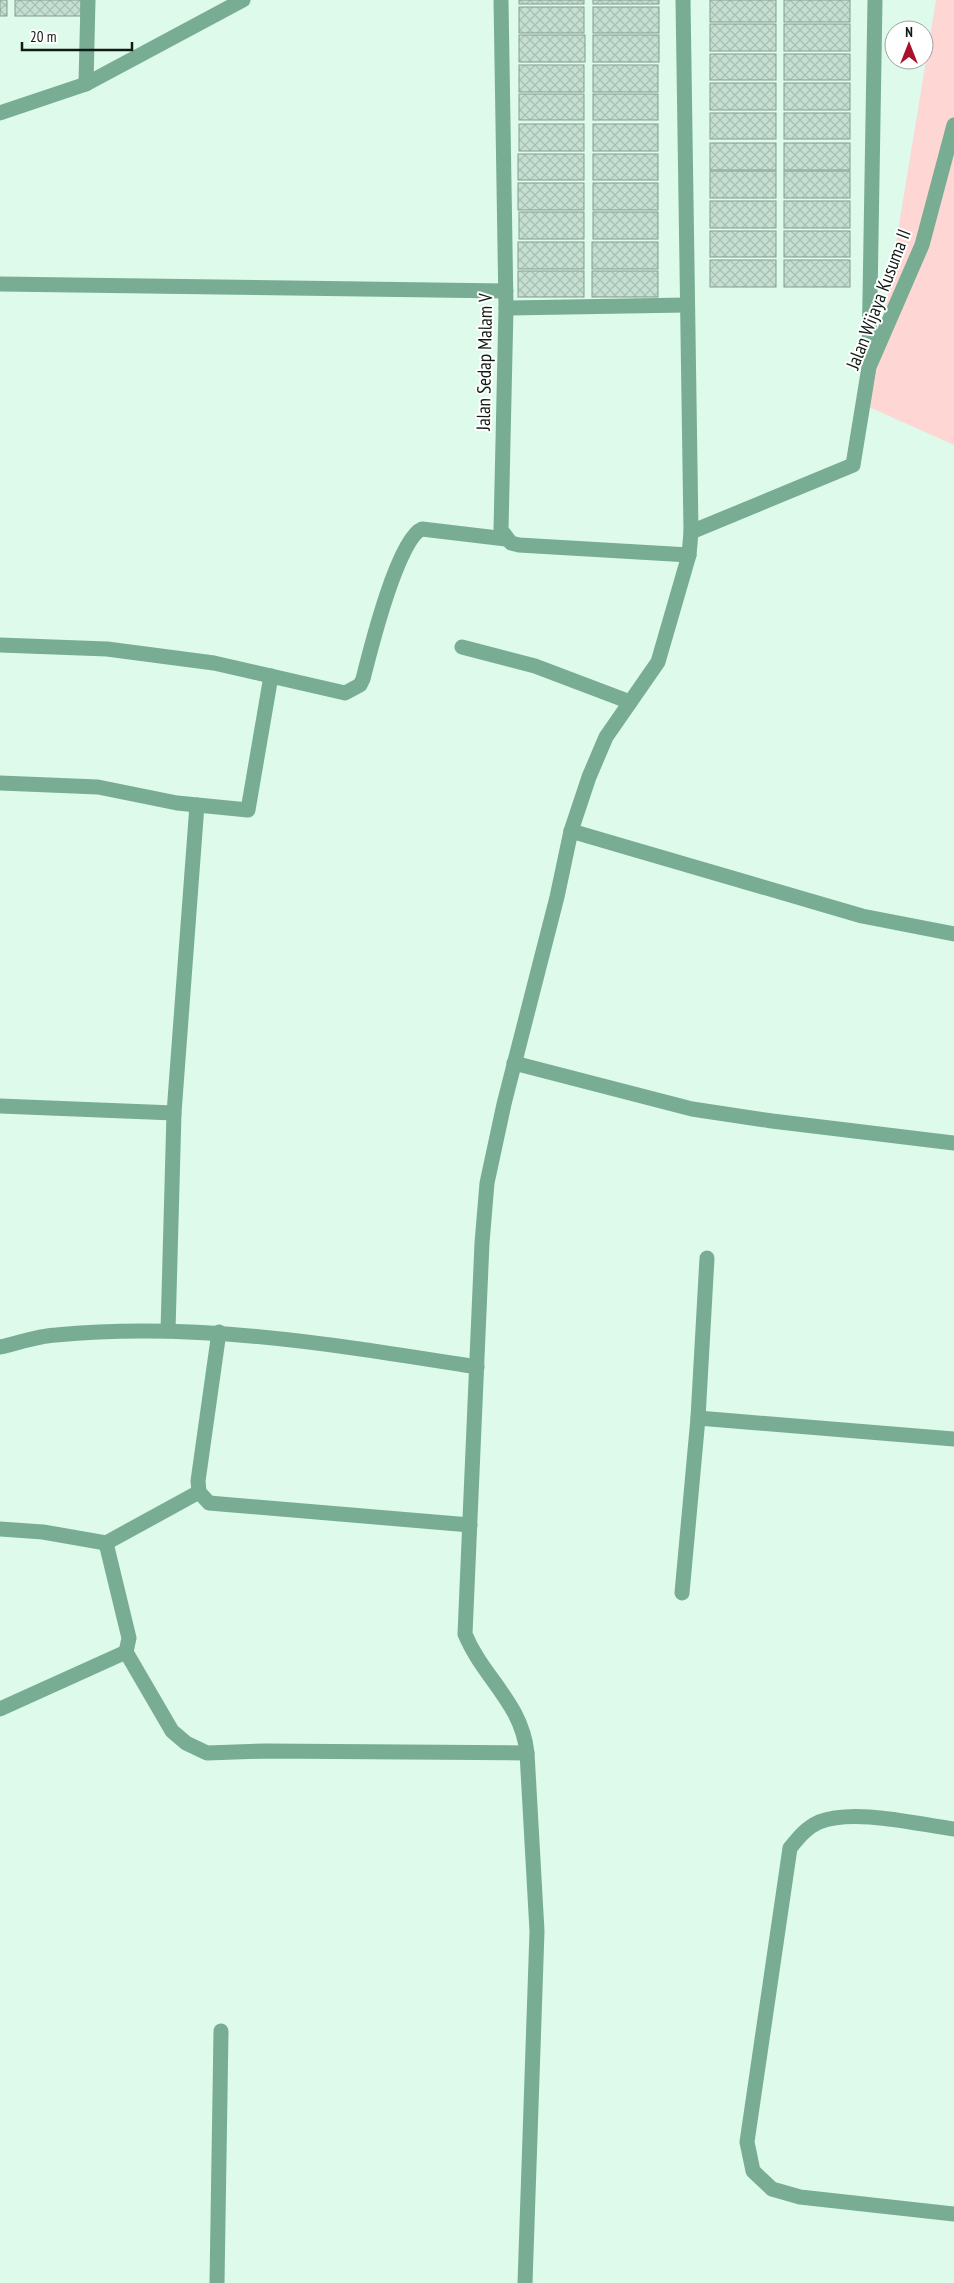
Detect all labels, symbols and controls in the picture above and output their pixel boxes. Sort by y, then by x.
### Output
scale bar [22,20,132,52]
north arrow [884,20,934,70]
text: N [905,23,913,41]
text: 20 m [30,27,56,46]
street label: Jalan Wijaya Kusuma II [840,225,916,373]
street label: Jalan Sedap Malam V [471,293,497,432]

